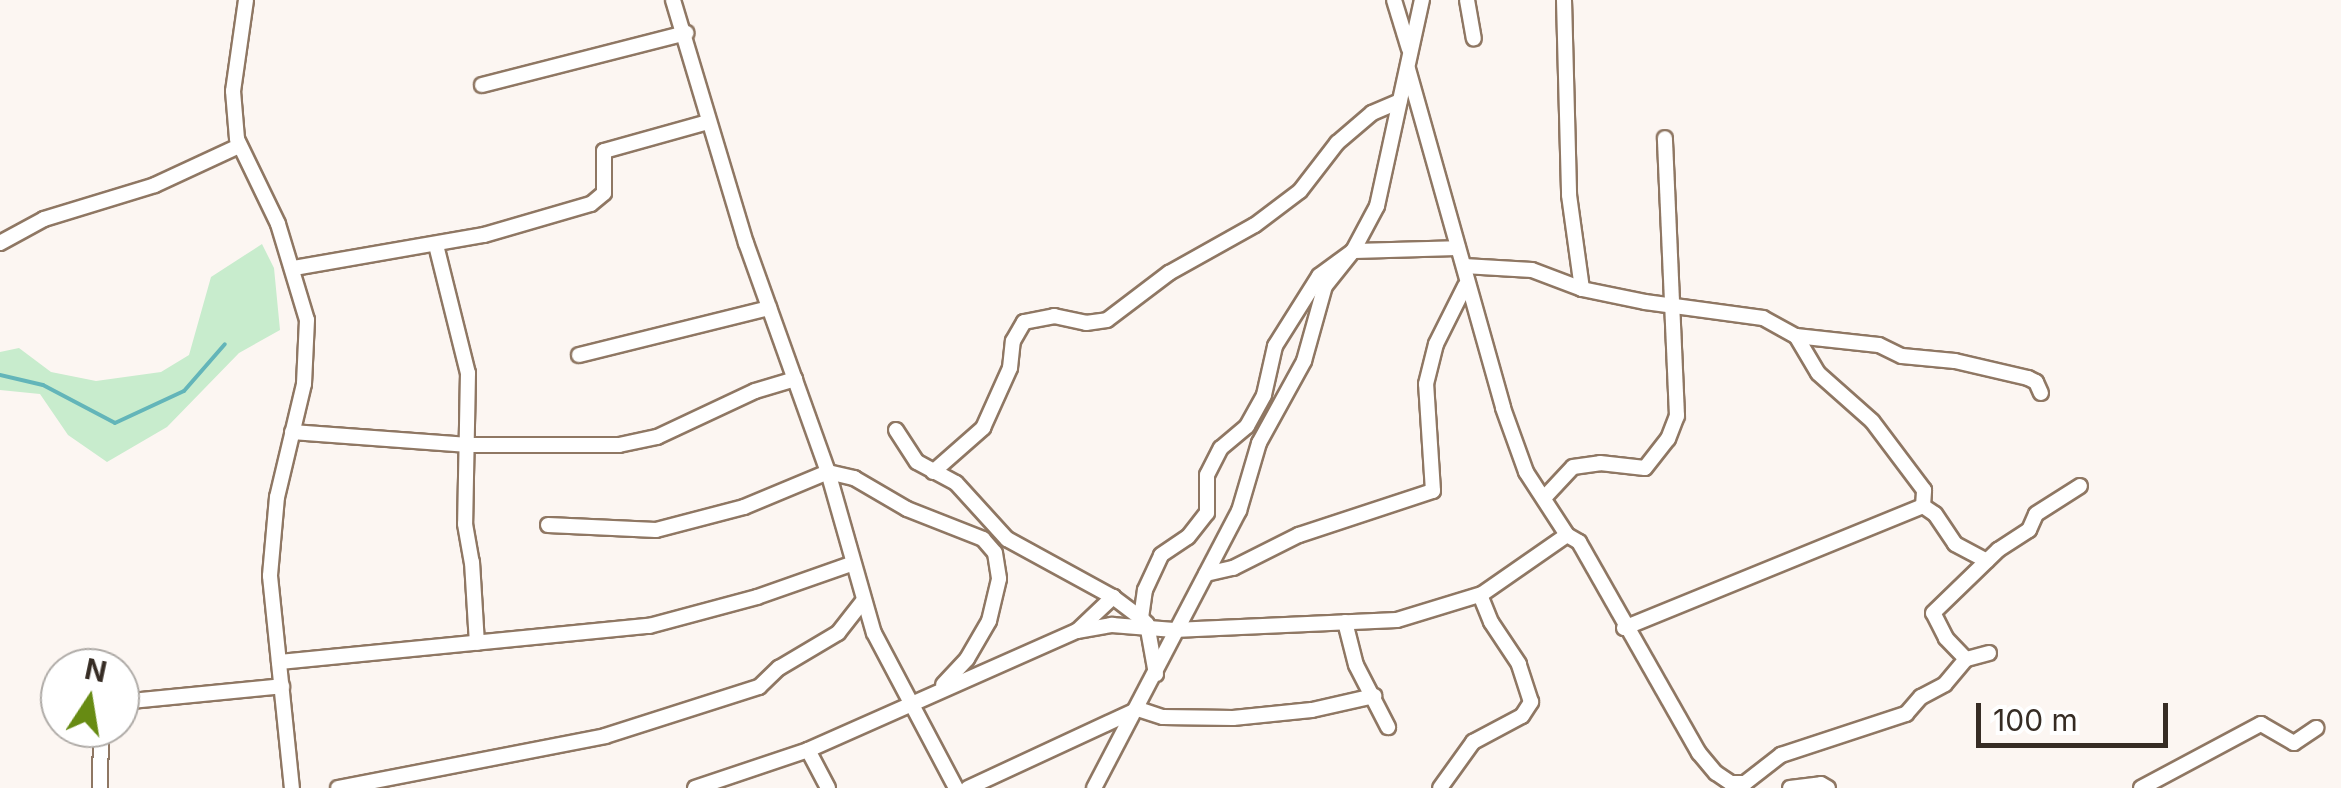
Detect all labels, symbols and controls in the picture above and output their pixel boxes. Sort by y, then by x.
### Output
north arrow [40,648,140,748]
text: N [82,652,110,689]
scale bar [1981,683,2174,745]
text: 100 m [1993,702,2078,738]

